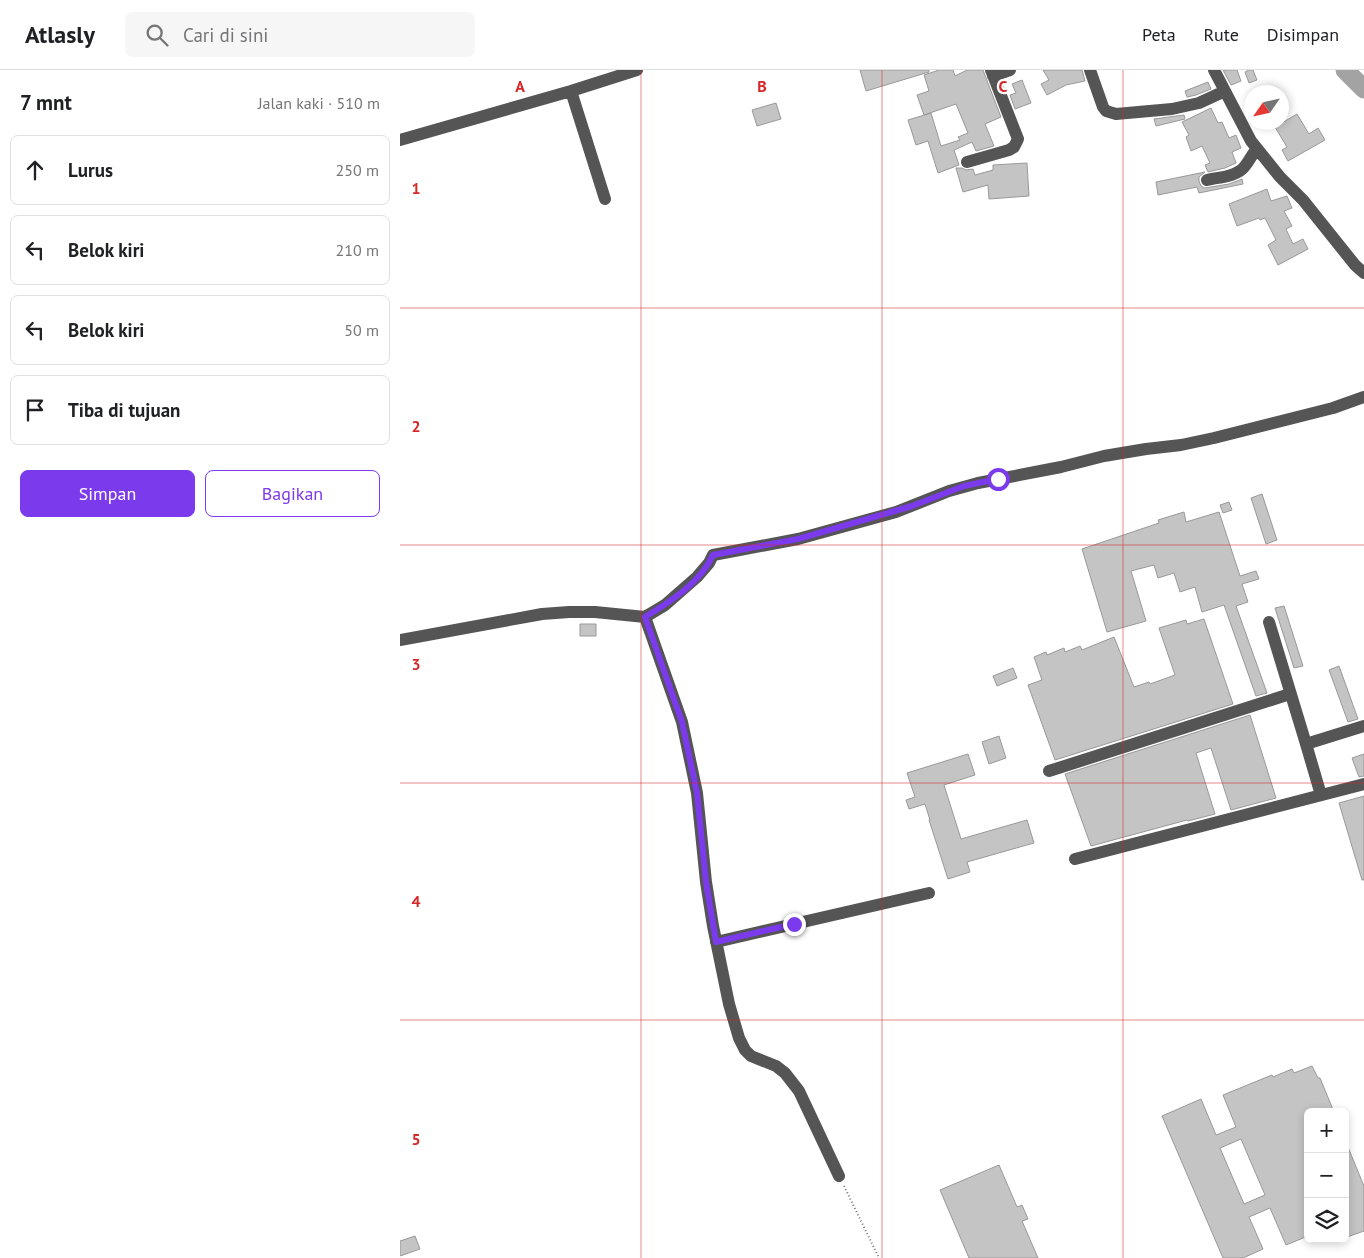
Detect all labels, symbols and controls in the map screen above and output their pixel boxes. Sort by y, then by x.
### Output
search box [125,12,475,57]
text: Atlasly [25,19,95,50]
icon: search [143,21,171,49]
text: Cari di sini [183,23,268,47]
text: Peta [1142,23,1176,46]
text: Rute [1204,23,1239,46]
text: Disimpan [1267,23,1339,46]
text: A [515,76,525,96]
text: B [757,76,767,96]
text: C [999,76,1008,96]
north arrow [1244,85,1289,130]
text: 7 mnt [20,89,72,116]
text: Jalan kaki · 510 m [258,93,380,113]
icon: ahead [21,156,49,184]
text: Lurus [68,158,113,182]
text: 250 m [336,160,379,180]
text: 1 [411,178,421,198]
icon: left [21,236,49,264]
text: Belok kiri [68,238,144,262]
text: 210 m [336,240,379,260]
icon: left [21,316,49,344]
text: Belok kiri [68,318,144,342]
text: 50 m [344,320,379,340]
icon: arrive [21,396,49,424]
text: Tiba di tujuan [68,398,180,422]
text: 2 [411,416,421,436]
route start [987,468,1010,491]
button: Simpan [20,470,195,517]
button: Bagikan [205,470,380,517]
text: 3 [411,654,421,674]
text: 4 [411,891,421,911]
route end [783,913,806,936]
map controls [1304,1108,1349,1243]
button: + [1304,1108,1349,1153]
text: 5 [411,1129,421,1149]
button: − [1304,1153,1349,1198]
button: layers [1304,1198,1349,1243]

